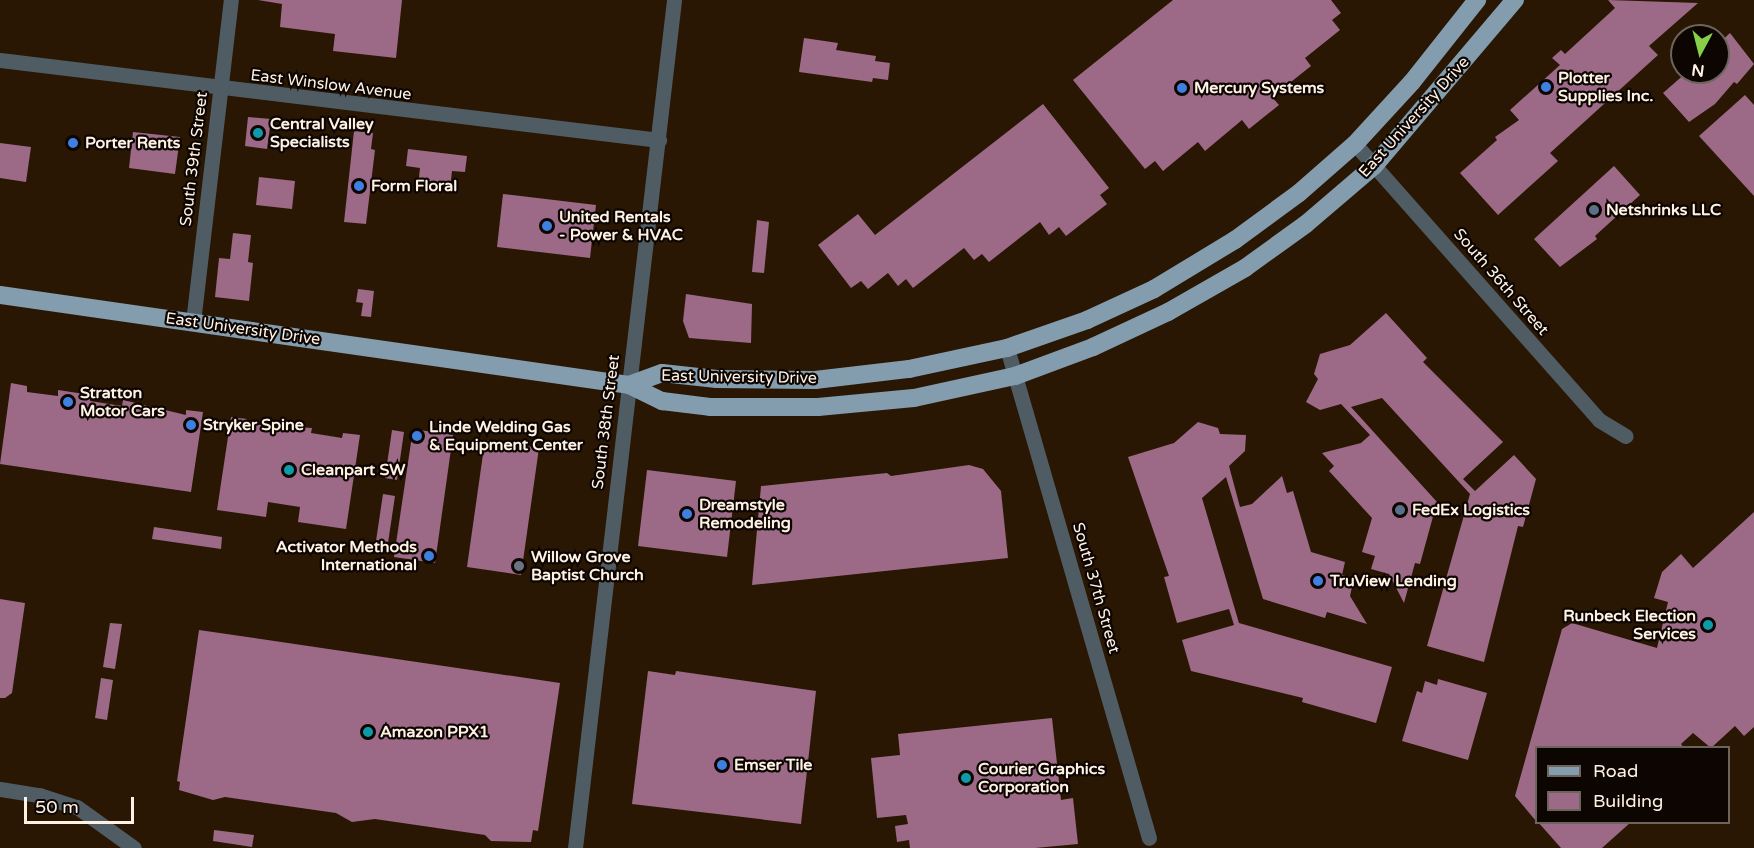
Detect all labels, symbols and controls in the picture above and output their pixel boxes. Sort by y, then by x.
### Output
north arrow [1670,24,1730,84]
street label: East University Drive [1355,53,1473,181]
text: N [1690,59,1706,81]
street label: East Winslow Avenue [249,66,413,104]
place label: Plotter Supplies Inc. [1558,68,1653,106]
place label: Mercury Systems [1194,78,1324,98]
marker: Plotter Supplies Inc. [1539,80,1553,94]
marker: Mercury Systems [1175,81,1189,95]
street label: South 39th Street [176,91,212,227]
place label: Central Valley Specialists [270,114,374,152]
marker: Central Valley Specialists [251,126,265,140]
place label: Porter Rents [85,133,181,153]
marker: Porter Rents [66,136,80,150]
place label: Form Floral [371,176,457,196]
marker: Form Floral [352,179,366,193]
place label: Netshrinks LLC [1606,200,1721,220]
marker: Netshrinks LLC [1587,203,1601,217]
place label: United Rentals - Power & HVAC [559,207,683,245]
marker: United Rentals - Power & HVAC [540,219,554,233]
street label: South 36th Street [1449,225,1553,339]
street label: East University Drive [164,309,322,349]
street label: South 38th Street [588,354,624,490]
street label: East University Drive [661,366,817,388]
place label: Stratton Motor Cars [80,383,165,421]
marker: Stratton Motor Cars [61,395,75,409]
place label: Stryker Spine [203,415,304,435]
place label: Linde Welding Gas & Equipment Center [429,417,583,455]
marker: Stryker Spine [184,418,198,432]
marker: Linde Welding Gas & Equipment Center [410,429,424,443]
place label: Cleanpart SW [301,460,405,480]
marker: Cleanpart SW [282,463,296,477]
place label: Dreamstyle Remodeling [699,495,791,533]
place label: FedEx Logistics [1412,500,1530,520]
marker: FedEx Logistics [1393,503,1407,517]
marker: Dreamstyle Remodeling [680,507,694,521]
street label: South 37th Street [1068,520,1124,656]
place label: Activator Methods International [276,537,417,575]
place label: Willow Grove Baptist Church [531,547,644,585]
marker: Activator Methods International [422,549,436,563]
marker: Willow Grove Baptist Church [512,559,526,573]
place label: TruView Lending [1330,571,1457,591]
marker: TruView Lending [1311,574,1325,588]
place label: Runbeck Election Services [1563,606,1696,644]
marker: Runbeck Election Services [1701,618,1715,632]
place label: Amazon PPX1 [380,722,489,742]
marker: Amazon PPX1 [361,725,375,739]
legend [1535,746,1730,824]
place label: Emser Tile [734,755,812,775]
marker: Emser Tile [715,758,729,772]
place label: Courier Graphics Corporation [978,759,1105,797]
text: Road [1593,760,1638,782]
marker: Courier Graphics Corporation [959,771,973,785]
scale bar [27,785,136,823]
text: Building [1593,790,1663,812]
text: 50 m [35,796,79,818]

